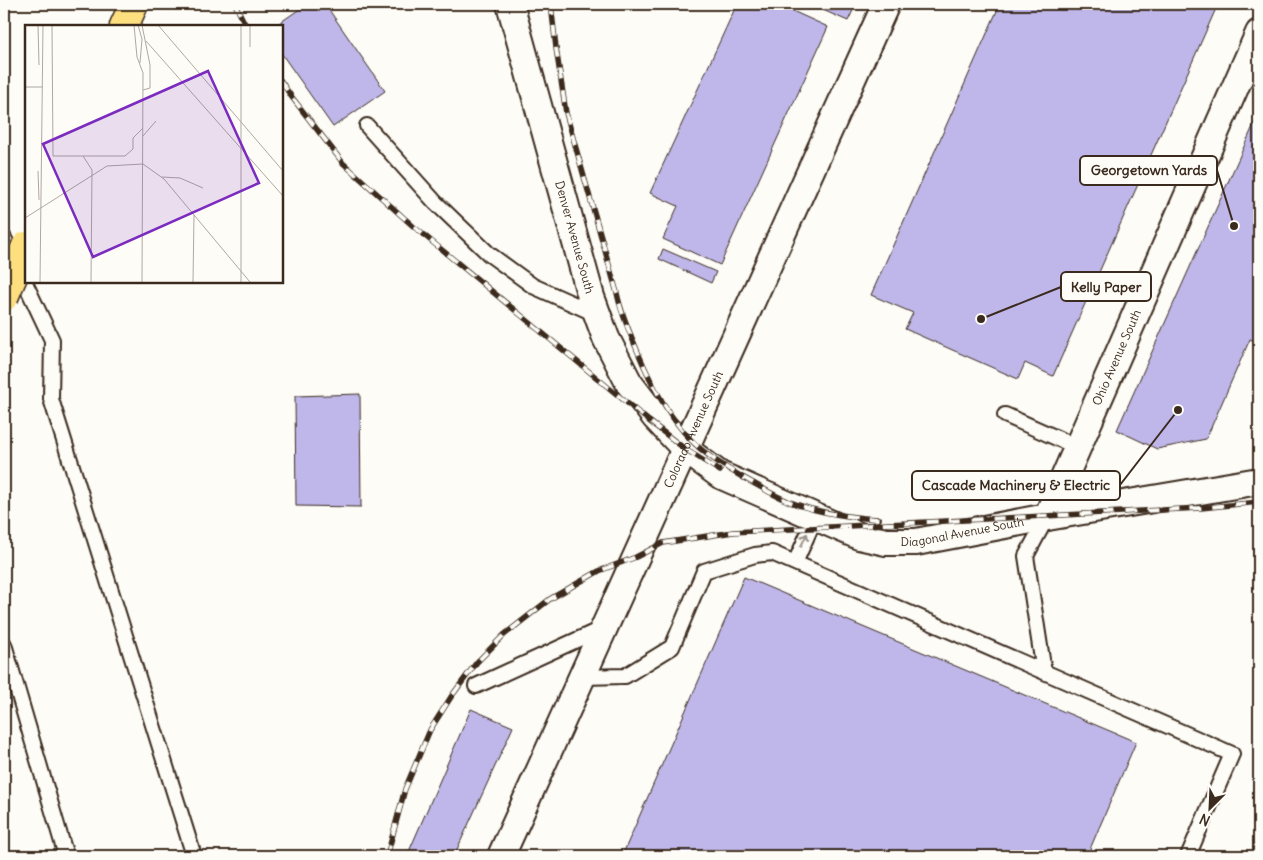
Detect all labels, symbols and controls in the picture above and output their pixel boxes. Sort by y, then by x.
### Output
inset map [25,25,282,282]
callout: Georgetown Yards [1080,156,1217,185]
text: Georgetown Yards [1091,161,1208,179]
street label: Denver Avenue South [552,179,598,295]
callout: Kelly Paper [1061,272,1151,301]
text: Kelly Paper [1071,278,1142,296]
street label: Ohio Avenue South [1089,307,1144,408]
street label: Colorado Avenue South [660,368,726,490]
callout: Cascade Machinery & Electric [912,471,1120,500]
text: Cascade Machinery & Electric [922,476,1110,494]
street label: Diagonal Avenue South [900,514,1025,549]
one-way arrow [800,533,810,548]
north arrow [1186,782,1236,832]
text: N [1197,810,1213,830]

